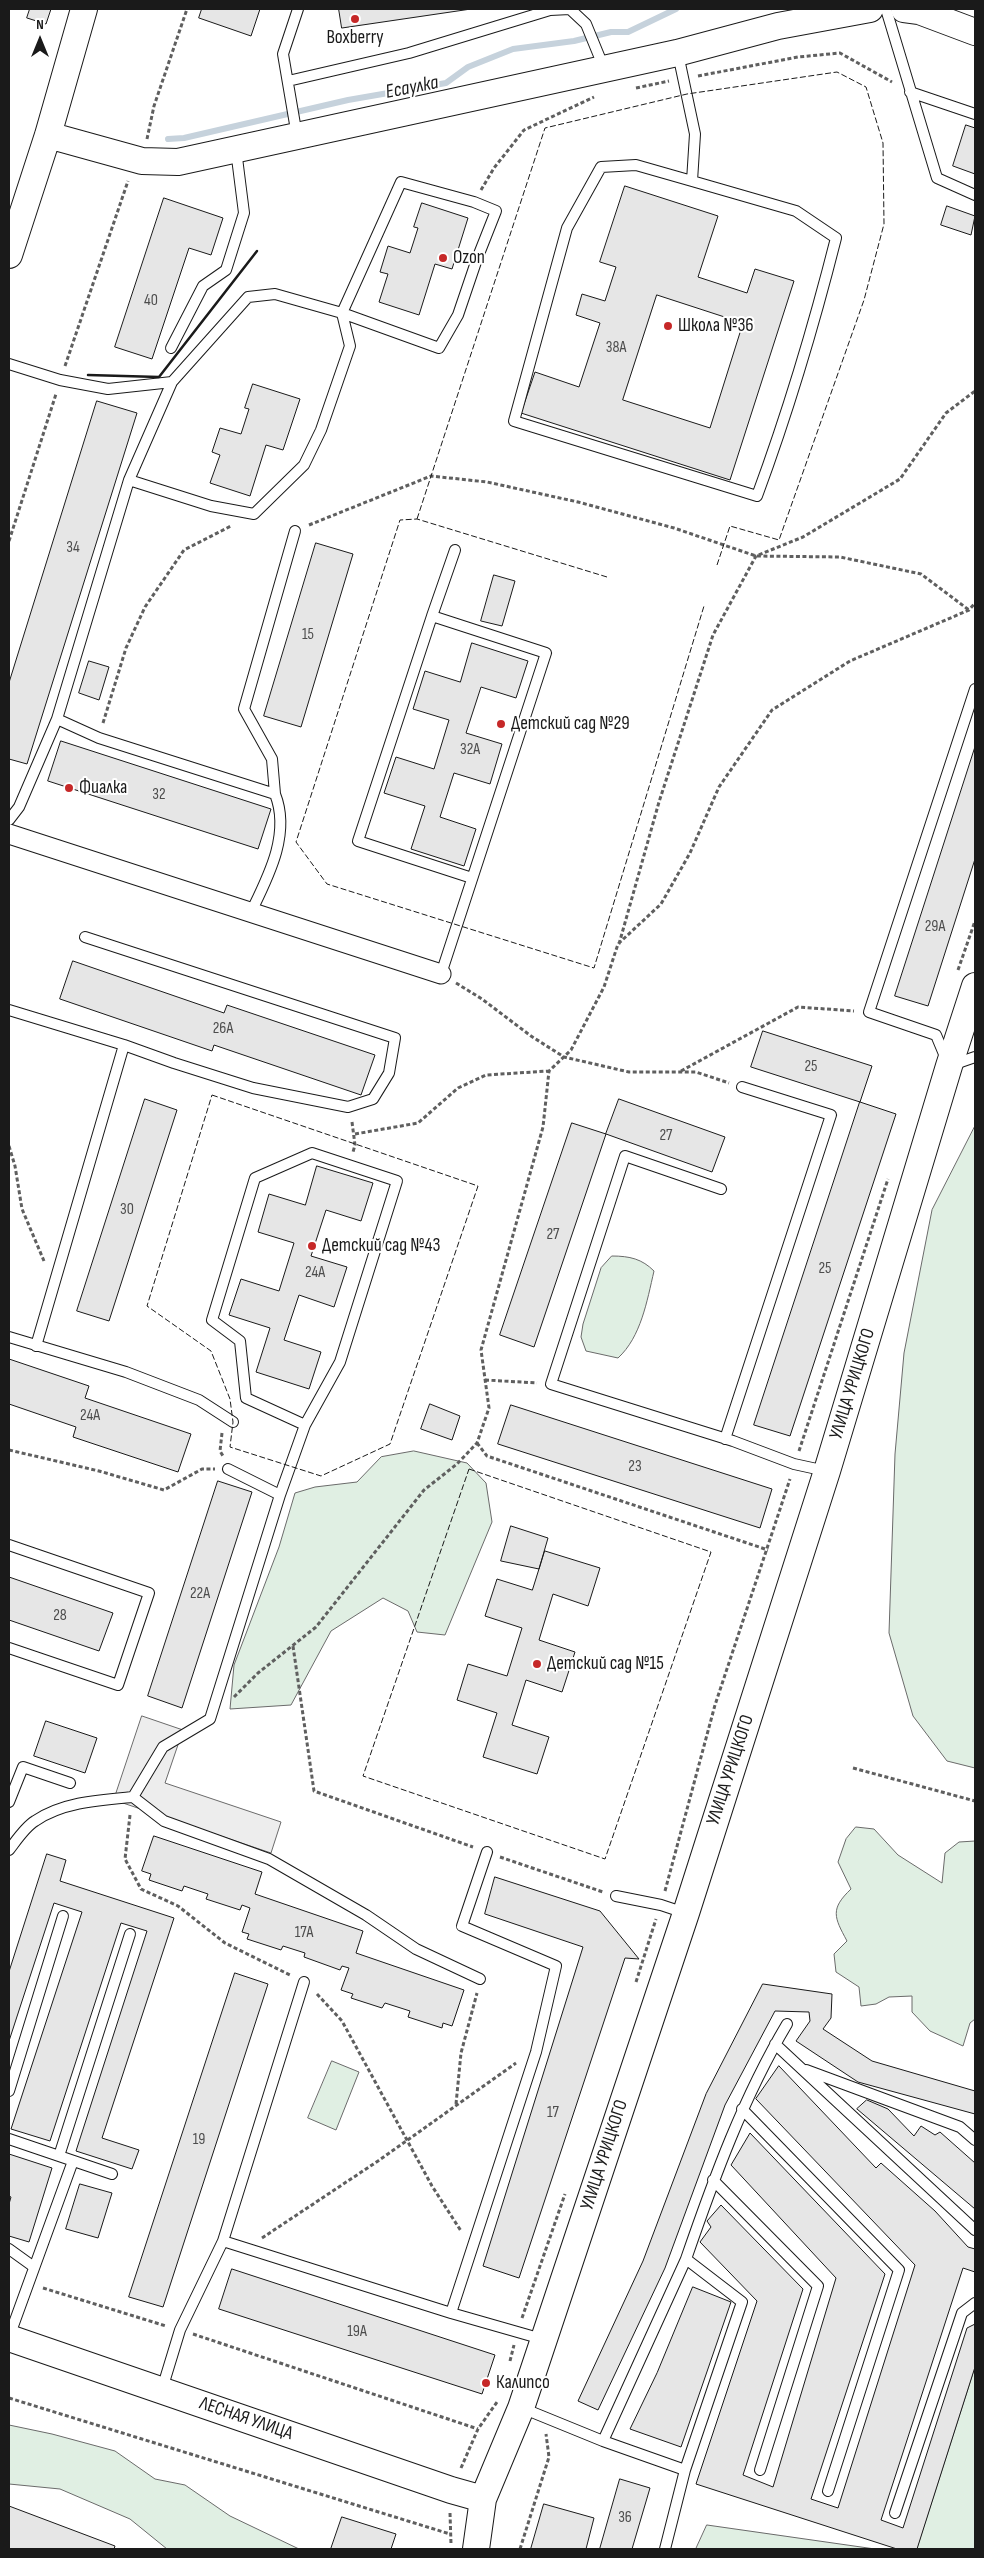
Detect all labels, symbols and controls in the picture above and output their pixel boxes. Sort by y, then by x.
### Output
marker: Boxberry [349,13,361,25]
north arrow [15,15,65,65]
text: N [36,16,44,33]
place label: Boxberry [326,27,384,49]
water label: Есаулка [384,71,440,105]
place label: Ozon [453,247,485,269]
marker: Ozon [437,252,449,264]
house number: 40 [144,291,158,311]
place label: Школа №36 [678,315,754,337]
marker: Школа №36 [662,320,674,332]
house number: 38А [606,338,626,358]
house number: 34 [66,538,80,558]
house number: 15 [302,625,314,645]
place label: Детский сад №29 [511,713,630,735]
marker: Детский сад №29 [495,718,507,730]
house number: 32А [460,740,480,760]
place label: Фиалка [79,777,127,799]
marker: Фиалка [63,782,75,794]
house number: 32 [152,785,166,805]
house number: 29А [925,917,945,937]
house number: 26А [213,1019,233,1039]
house number: 25 [804,1057,818,1077]
house number: 27 [659,1126,673,1146]
house number: 30 [120,1200,134,1220]
house number: 27 [546,1225,560,1245]
place label: Детский сад №43 [322,1235,440,1257]
marker: Детский сад №43 [306,1240,318,1252]
house number: 25 [818,1259,832,1279]
house number: 24А [305,1263,325,1283]
street label: УЛИЦА УРИЦКОГО [825,1326,881,1442]
house number: 24А [80,1406,100,1426]
house number: 23 [628,1457,642,1477]
house number: 22А [190,1584,210,1604]
house number: 28 [53,1606,67,1626]
place label: Детский сад №15 [547,1653,664,1675]
marker: Детский сад №15 [531,1658,543,1670]
street label: УЛИЦА УРИЦКОГО [702,1712,760,1828]
house number: 17А [295,1923,313,1943]
street label: УЛИЦА УРИЦКОГО [576,2097,634,2213]
house number: 17 [547,2103,559,2123]
house number: 19 [193,2130,205,2150]
house number: 19А [347,2322,367,2342]
place label: Калипсо [496,2372,550,2394]
marker: Калипсо [480,2377,492,2389]
street label: ЛЕСНАЯ УЛИЦА [196,2392,296,2446]
house number: 36 [618,2508,632,2528]

